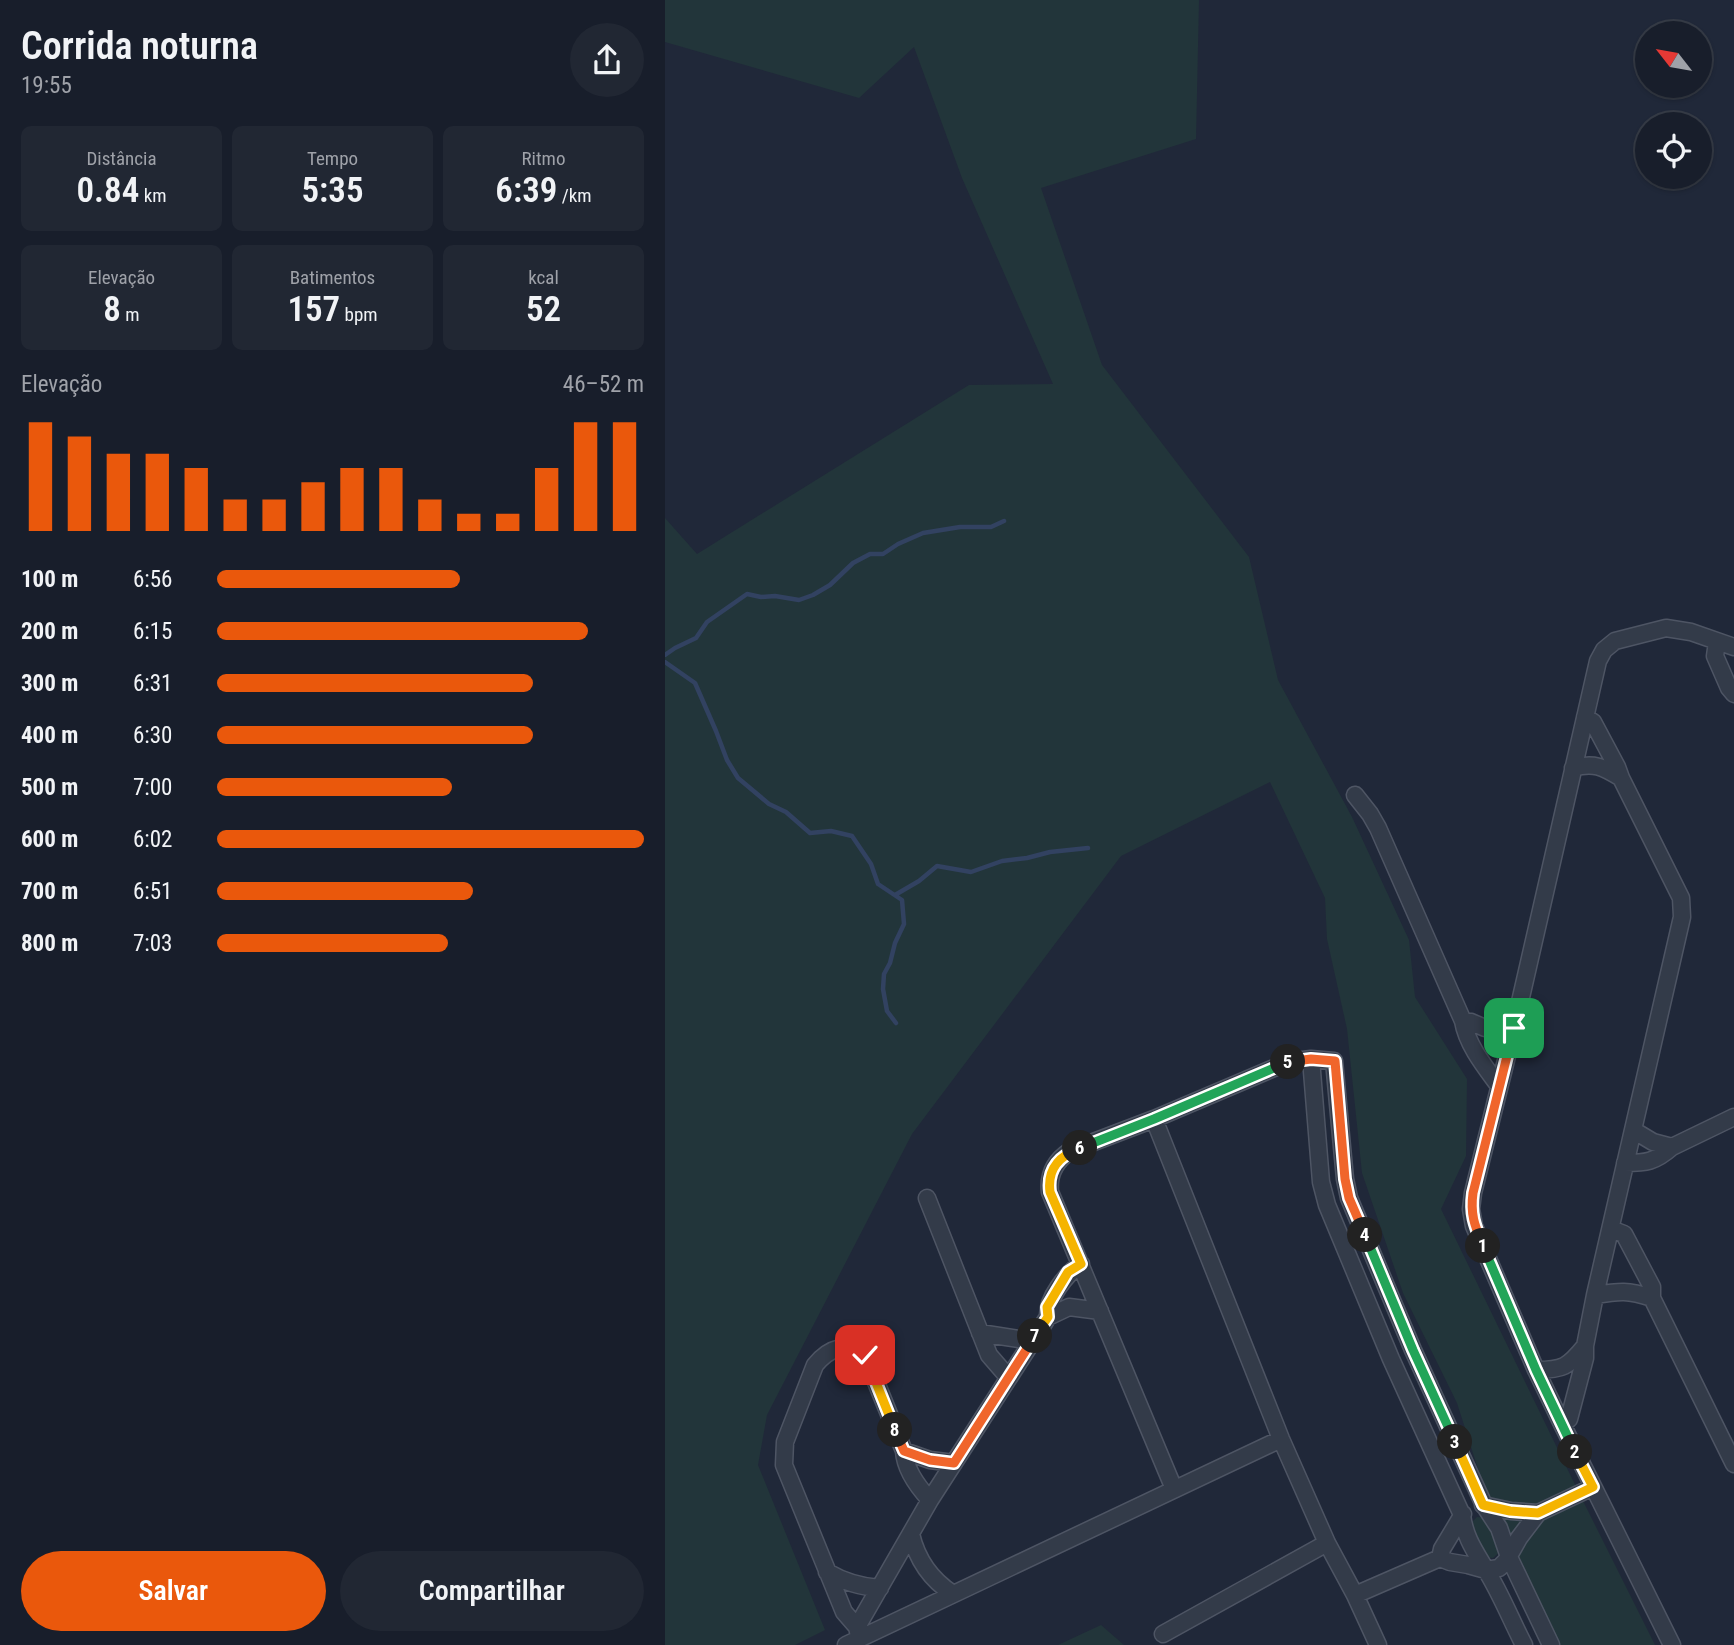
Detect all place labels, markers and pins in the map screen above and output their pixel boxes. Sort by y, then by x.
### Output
pin [1484,998,1544,1058]
pin: 5 [1271,1044,1305,1080]
pin: 6 [1063,1130,1097,1166]
pin: 4 [1347,1218,1383,1252]
pin: 1 [1465,1228,1501,1264]
pin: 7 [1017,1318,1053,1354]
pin [835,1325,895,1385]
pin: 8 [877,1412,912,1448]
pin: 3 [1437,1424,1473,1460]
pin: 2 [1557,1434,1593,1470]

